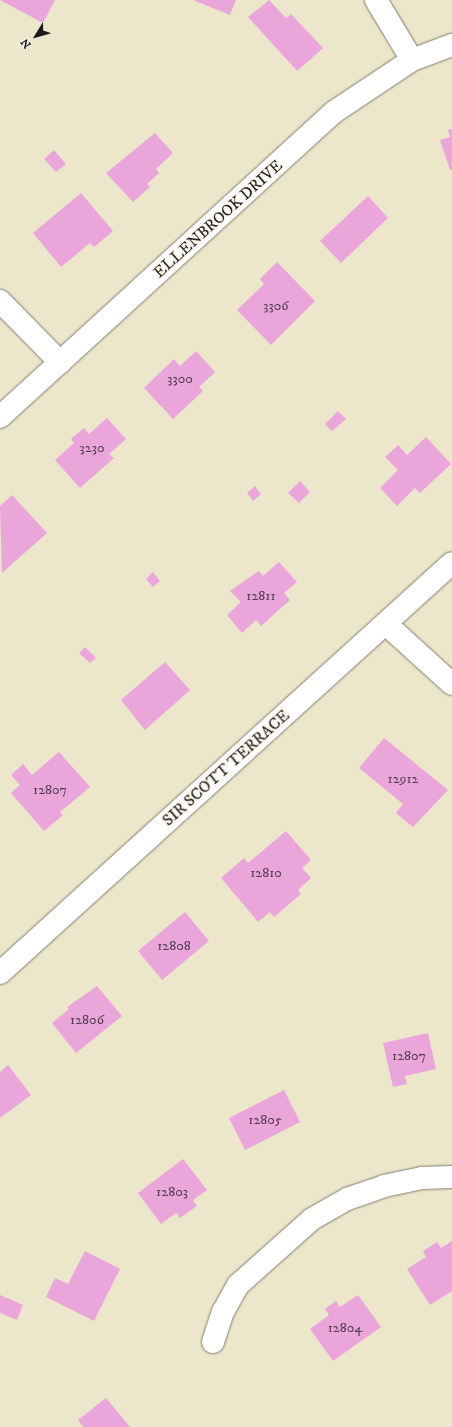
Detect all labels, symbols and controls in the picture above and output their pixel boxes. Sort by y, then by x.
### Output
north arrow [16,16,56,56]
text: N [18,35,35,51]
street label: ELLENBROOK DRIVE [150,156,286,282]
house number: 3306 [263,298,289,314]
house number: 3300 [167,371,193,387]
house number: 3230 [80,440,104,456]
house number: 12811 [246,588,276,604]
street label: SIR SCOTT TERRACE [159,706,293,830]
house number: 12912 [388,771,418,787]
house number: 12807 [33,782,67,798]
house number: 12810 [250,865,282,881]
house number: 12808 [157,938,191,954]
house number: 12806 [70,1012,104,1028]
house number: 12807 [392,1048,426,1064]
house number: 12805 [248,1112,282,1128]
house number: 12803 [156,1184,188,1200]
house number: 12804 [328,1320,362,1336]

